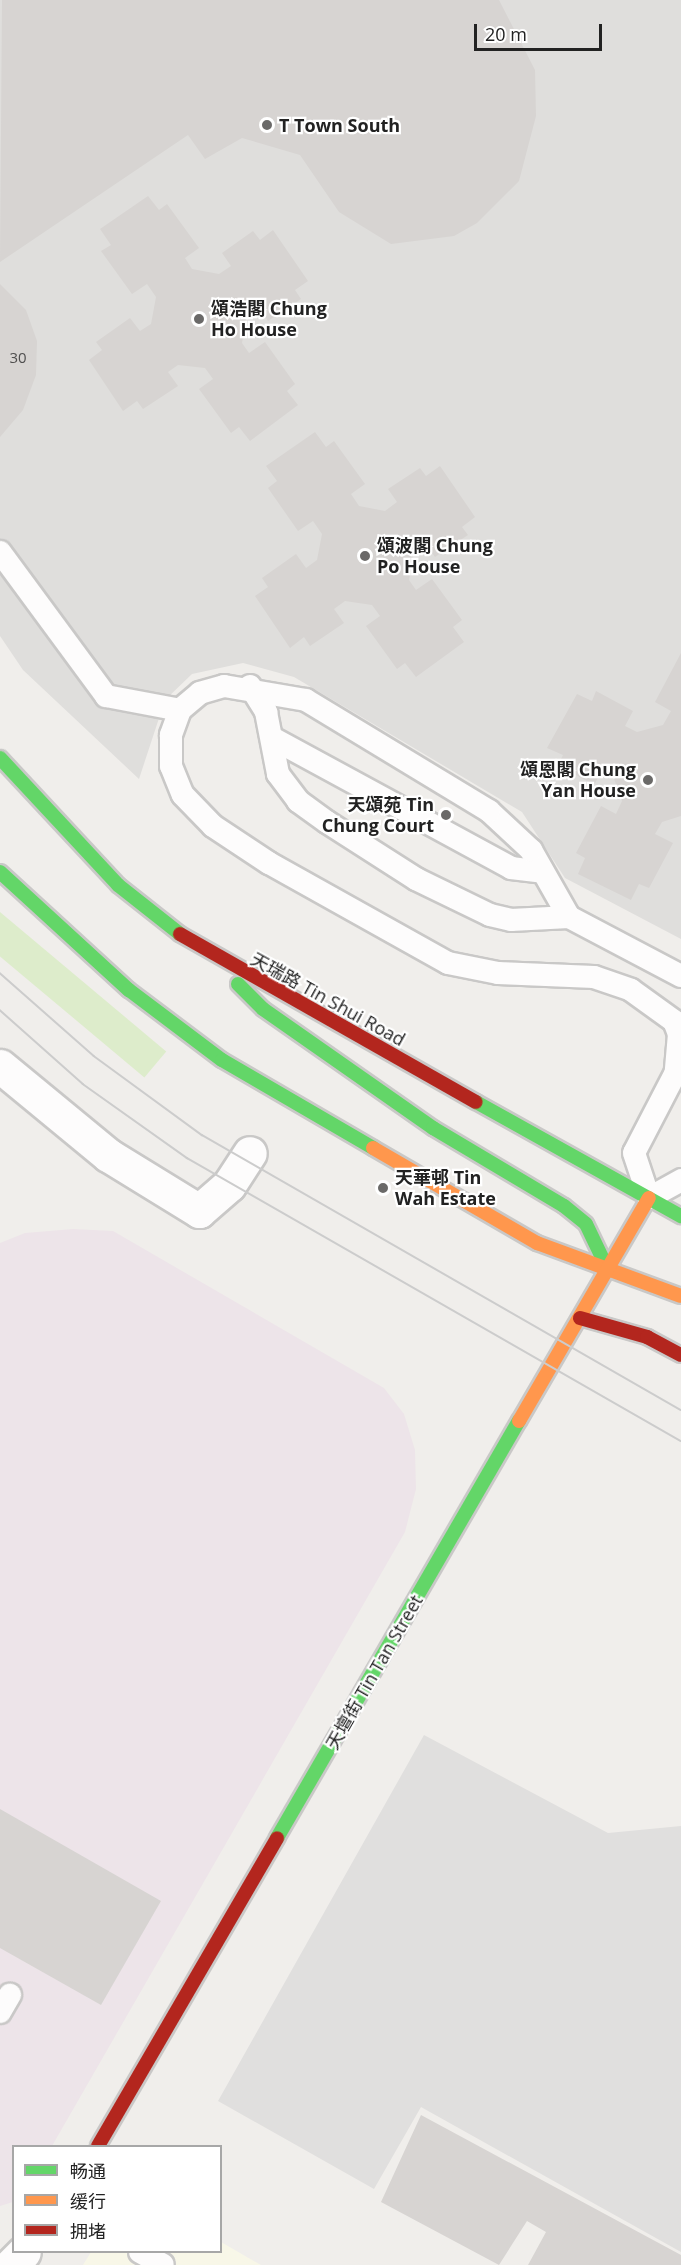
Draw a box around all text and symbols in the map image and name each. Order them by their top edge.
scale bar [477,12,604,50]
text: 20 m [485,22,527,46]
place label: T Town South [279,114,400,136]
marker: T Town South [260,118,274,132]
place label: 頌浩閣 Chung Ho House [211,298,327,340]
marker: 頌浩閣 Chung Ho House [192,312,206,326]
house number: 30 [9,349,27,367]
place label: 頌波閣 Chung Po House [377,535,493,578]
marker: 頌波閣 Chung Po House [358,549,372,563]
place label: 頌恩閣 Chung Yan House [520,759,636,802]
marker: 頌恩閣 Chung Yan House [641,773,655,787]
place label: 天頌苑 Tin Chung Court [322,794,434,836]
marker: 天頌苑 Tin Chung Court [439,808,453,822]
street label: 天瑞路 Tin Shui Road [247,948,409,1050]
place label: 天華邨 Tin Wah Estate [395,1167,496,1210]
marker: 天華邨 Tin Wah Estate [376,1181,390,1195]
street label: 天壇街 Tin Tan Street [321,1591,427,1753]
legend [12,2145,222,2253]
text: 畅通 [70,2159,106,2183]
text: 缓行 [70,2189,106,2213]
text: 拥堵 [70,2219,106,2243]

